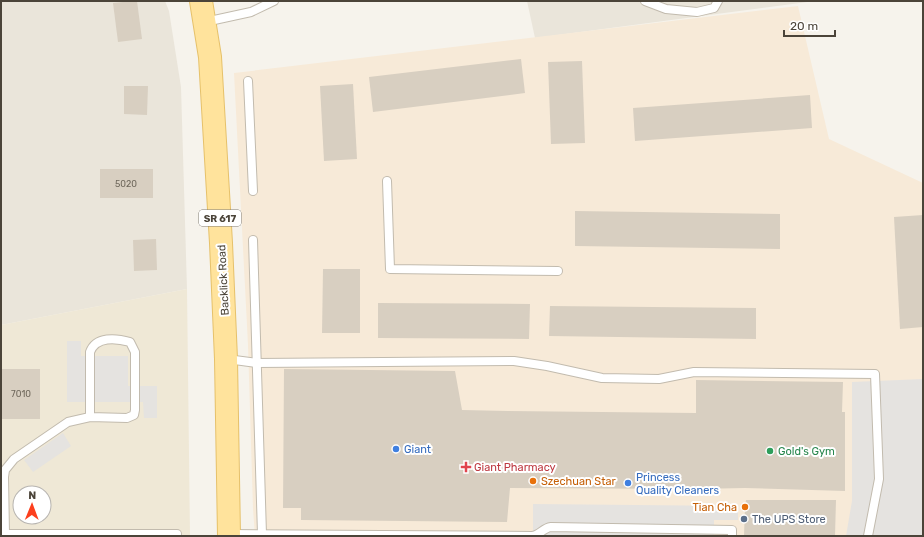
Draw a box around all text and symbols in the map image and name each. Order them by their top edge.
scale bar [784,12,835,38]
text: 20 m [790,19,818,33]
house number: 5020 [115,179,137,189]
road number: SR 617 [199,210,241,226]
street label: Backlick Road [215,244,232,316]
house number: 7010 [11,389,31,399]
place label: Giant [404,443,432,456]
marker: Giant [391,444,401,454]
place label: Gold's Gym [778,445,835,458]
marker: Gold's Gym [765,446,775,456]
place label: Giant Pharmacy [474,461,556,474]
marker: Giant Pharmacy [461,462,471,472]
place label: Princess Quality Cleaners [636,471,719,497]
place label: Szechuan Star [541,475,617,488]
marker: Szechuan Star [528,476,538,486]
marker: Princess Quality Cleaners [623,478,633,488]
north arrow [12,485,52,525]
text: N [28,489,36,502]
place label: Tian Cha [692,501,737,514]
marker: Tian Cha [740,502,750,512]
place label: The UPS Store [752,513,826,526]
marker: The UPS Store [739,514,749,524]

